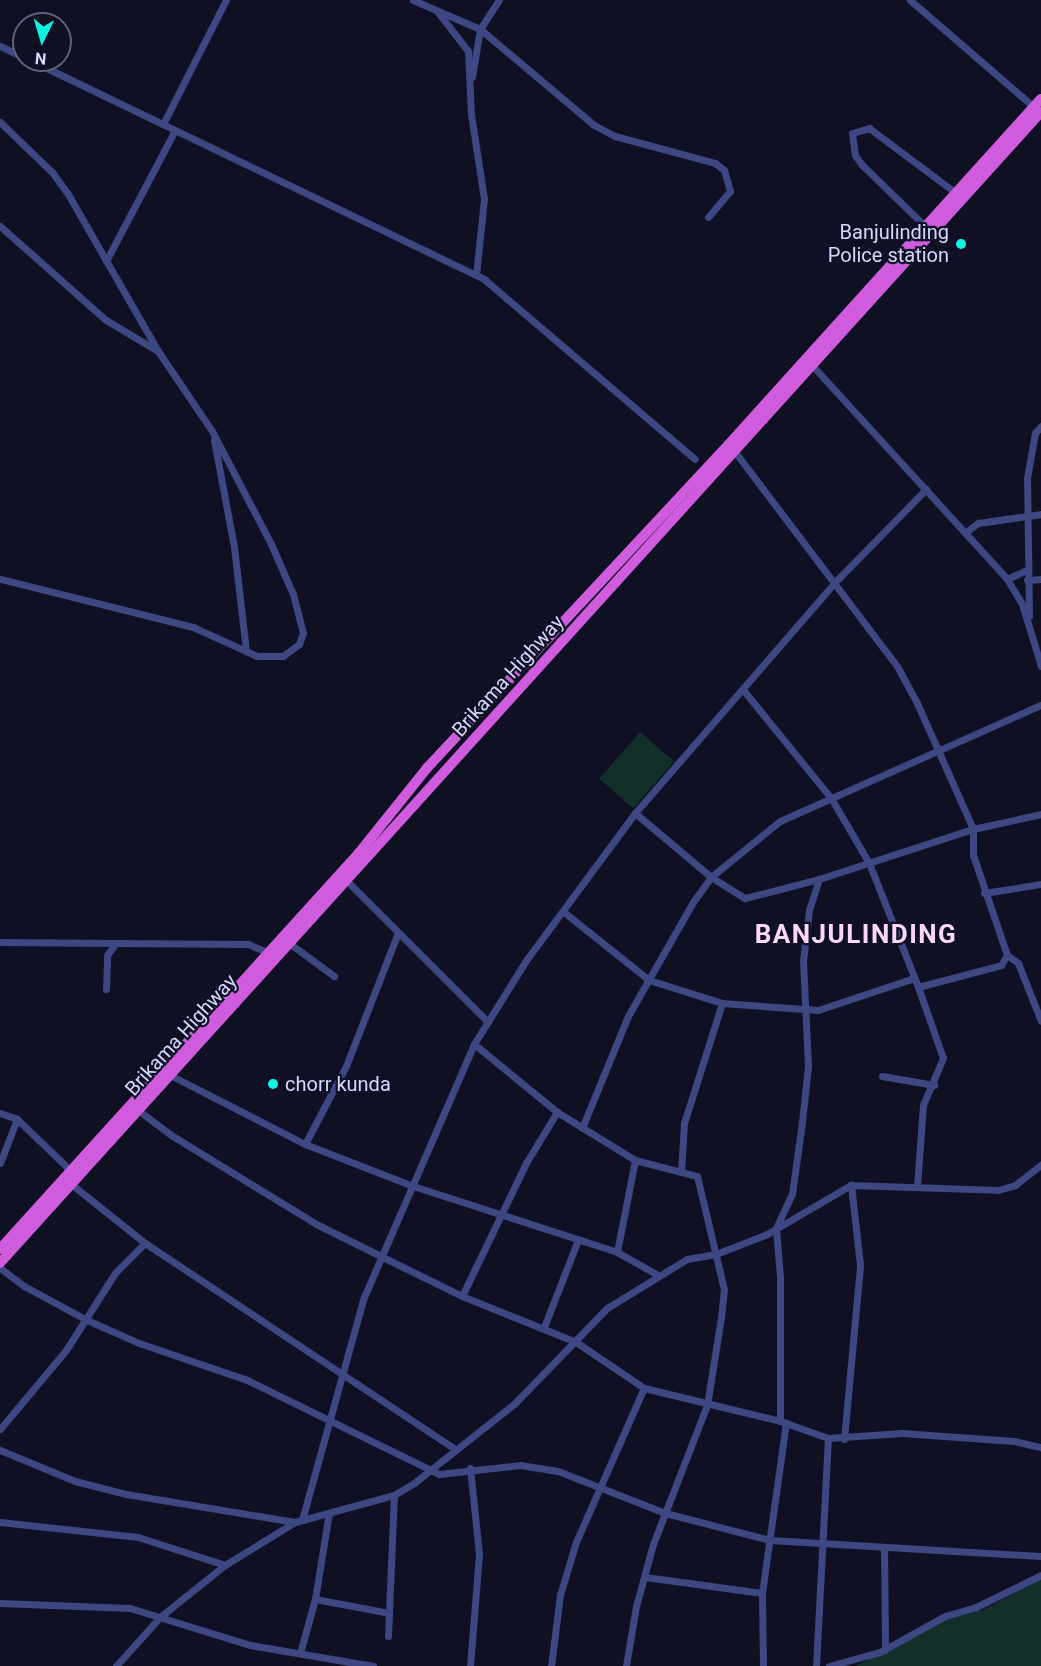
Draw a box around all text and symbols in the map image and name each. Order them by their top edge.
north arrow [12,12,72,72]
text: N [34,48,47,68]
place label: Banjulinding Police station [828,220,949,267]
marker: Banjulinding Police station [954,237,968,251]
street label: Brikama Highway [447,610,569,742]
district label: BANJULINDING [755,919,957,951]
street label: Brikama Highway [120,969,242,1101]
place label: chorr kunda [285,1072,391,1096]
marker: chorr kunda [266,1077,280,1091]

